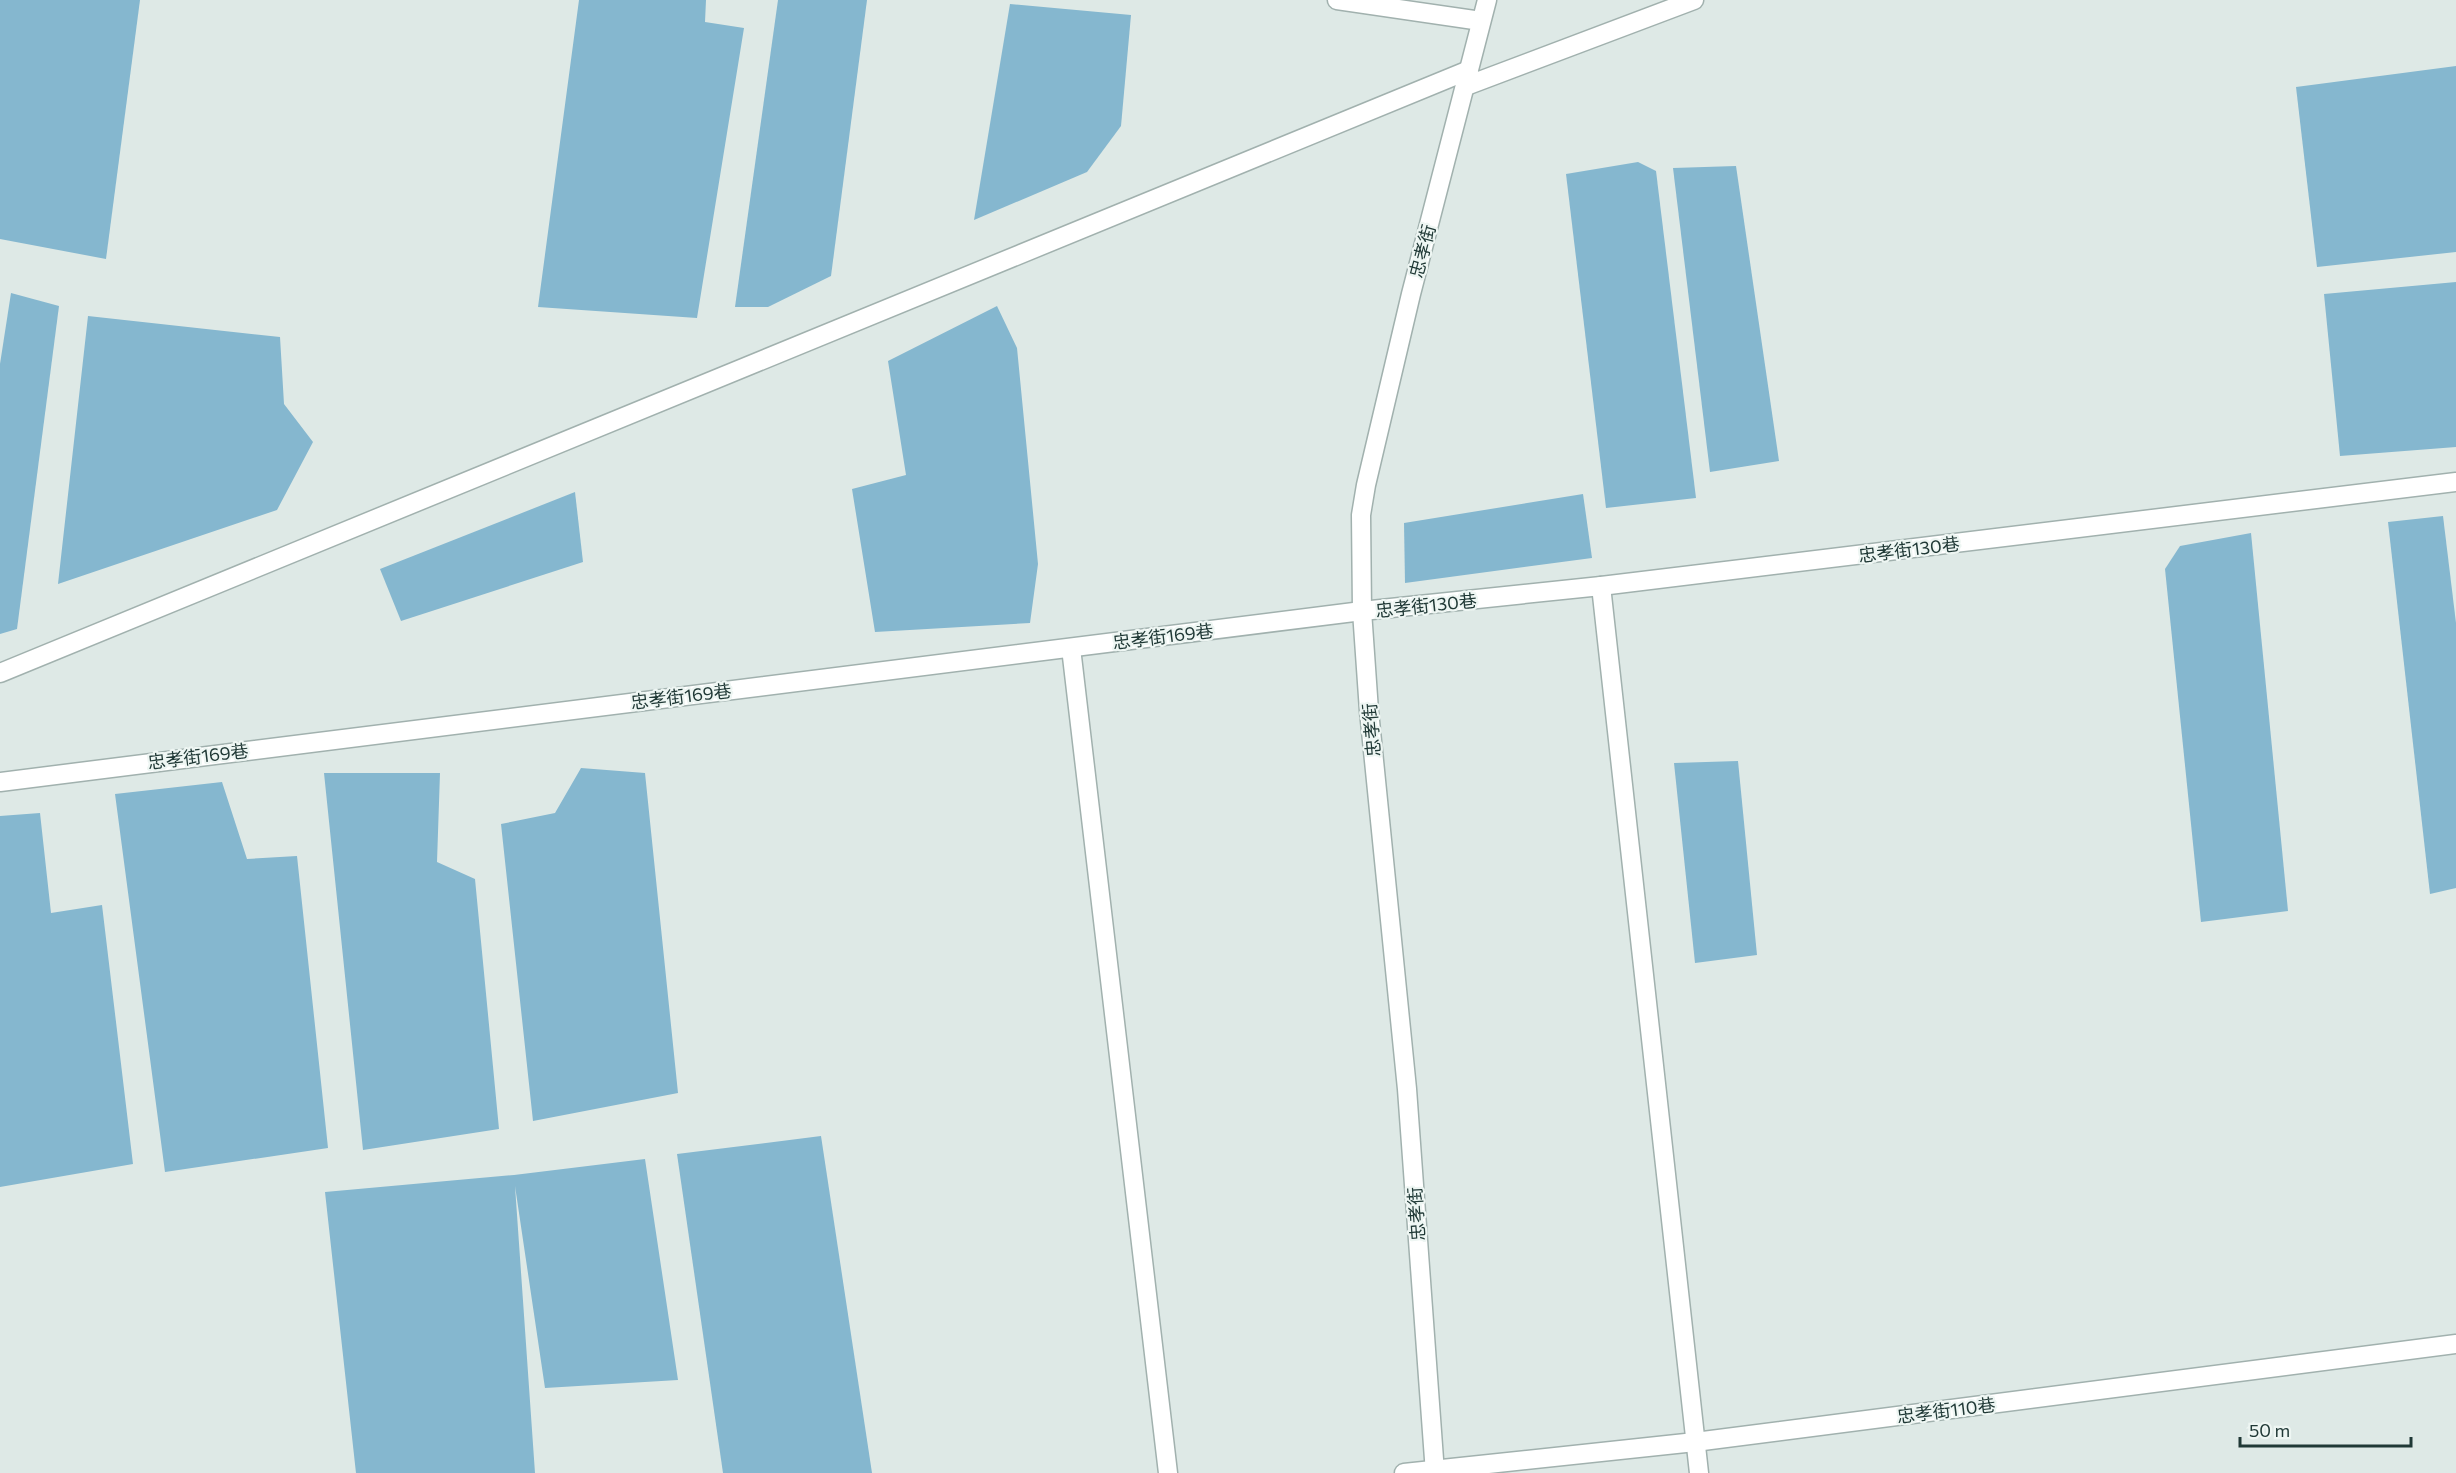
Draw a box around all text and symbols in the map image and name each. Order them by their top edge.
street label: 忠孝街 [1404,222,1440,280]
street label: 忠孝街130巷 [1857,532,1961,566]
street label: 忠孝街130巷 [1374,589,1478,621]
street label: 忠孝街169巷 [1111,619,1215,653]
street label: 忠孝街169巷 [629,679,733,713]
street label: 忠孝街 [1358,702,1384,758]
street label: 忠孝街169巷 [146,739,250,773]
street label: 忠孝街 [1403,1186,1429,1242]
street label: 忠孝街110巷 [1895,1393,1997,1427]
scale bar [2240,1410,2411,1448]
text: 50 m [2249,1419,2290,1441]

